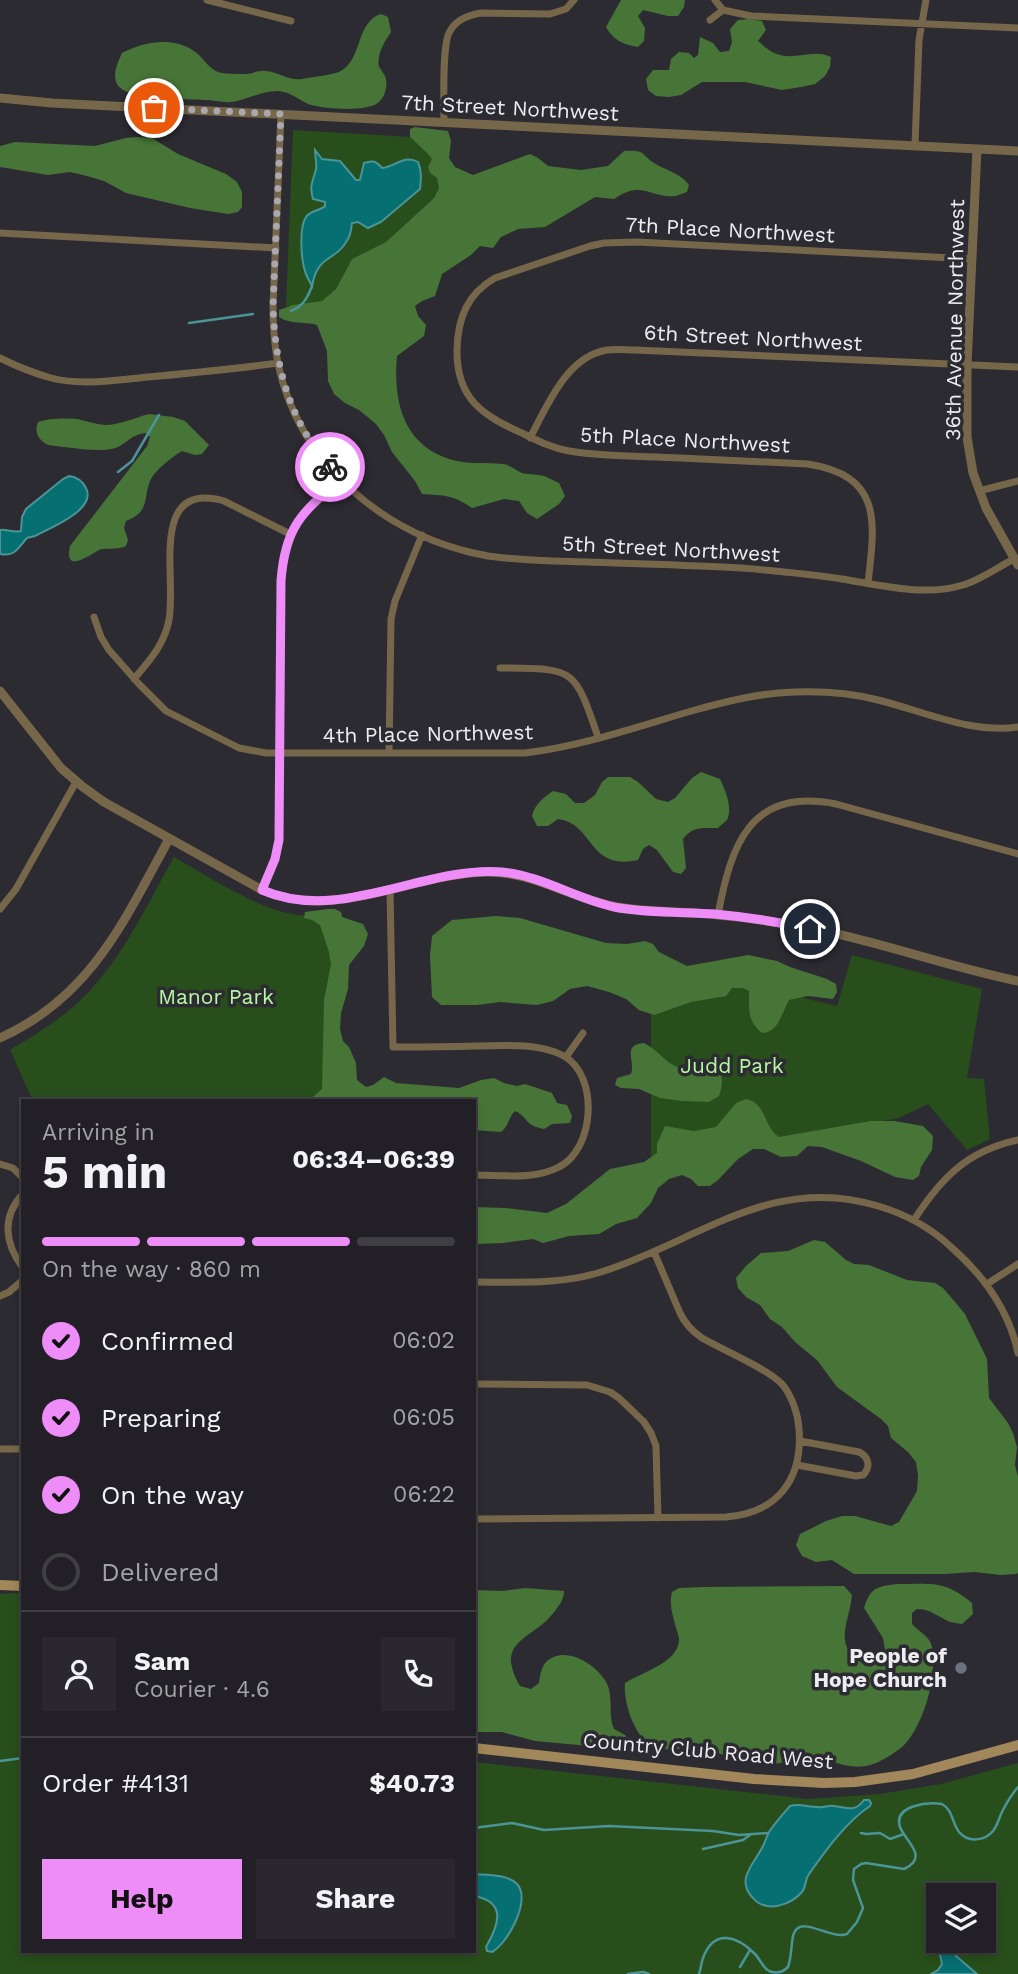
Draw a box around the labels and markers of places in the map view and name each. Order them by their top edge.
pin [124,78,184,138]
pin [780,899,840,959]
place label: People of Hope Church [813,1643,947,1692]
marker: People of Hope Church [953,1660,969,1676]

